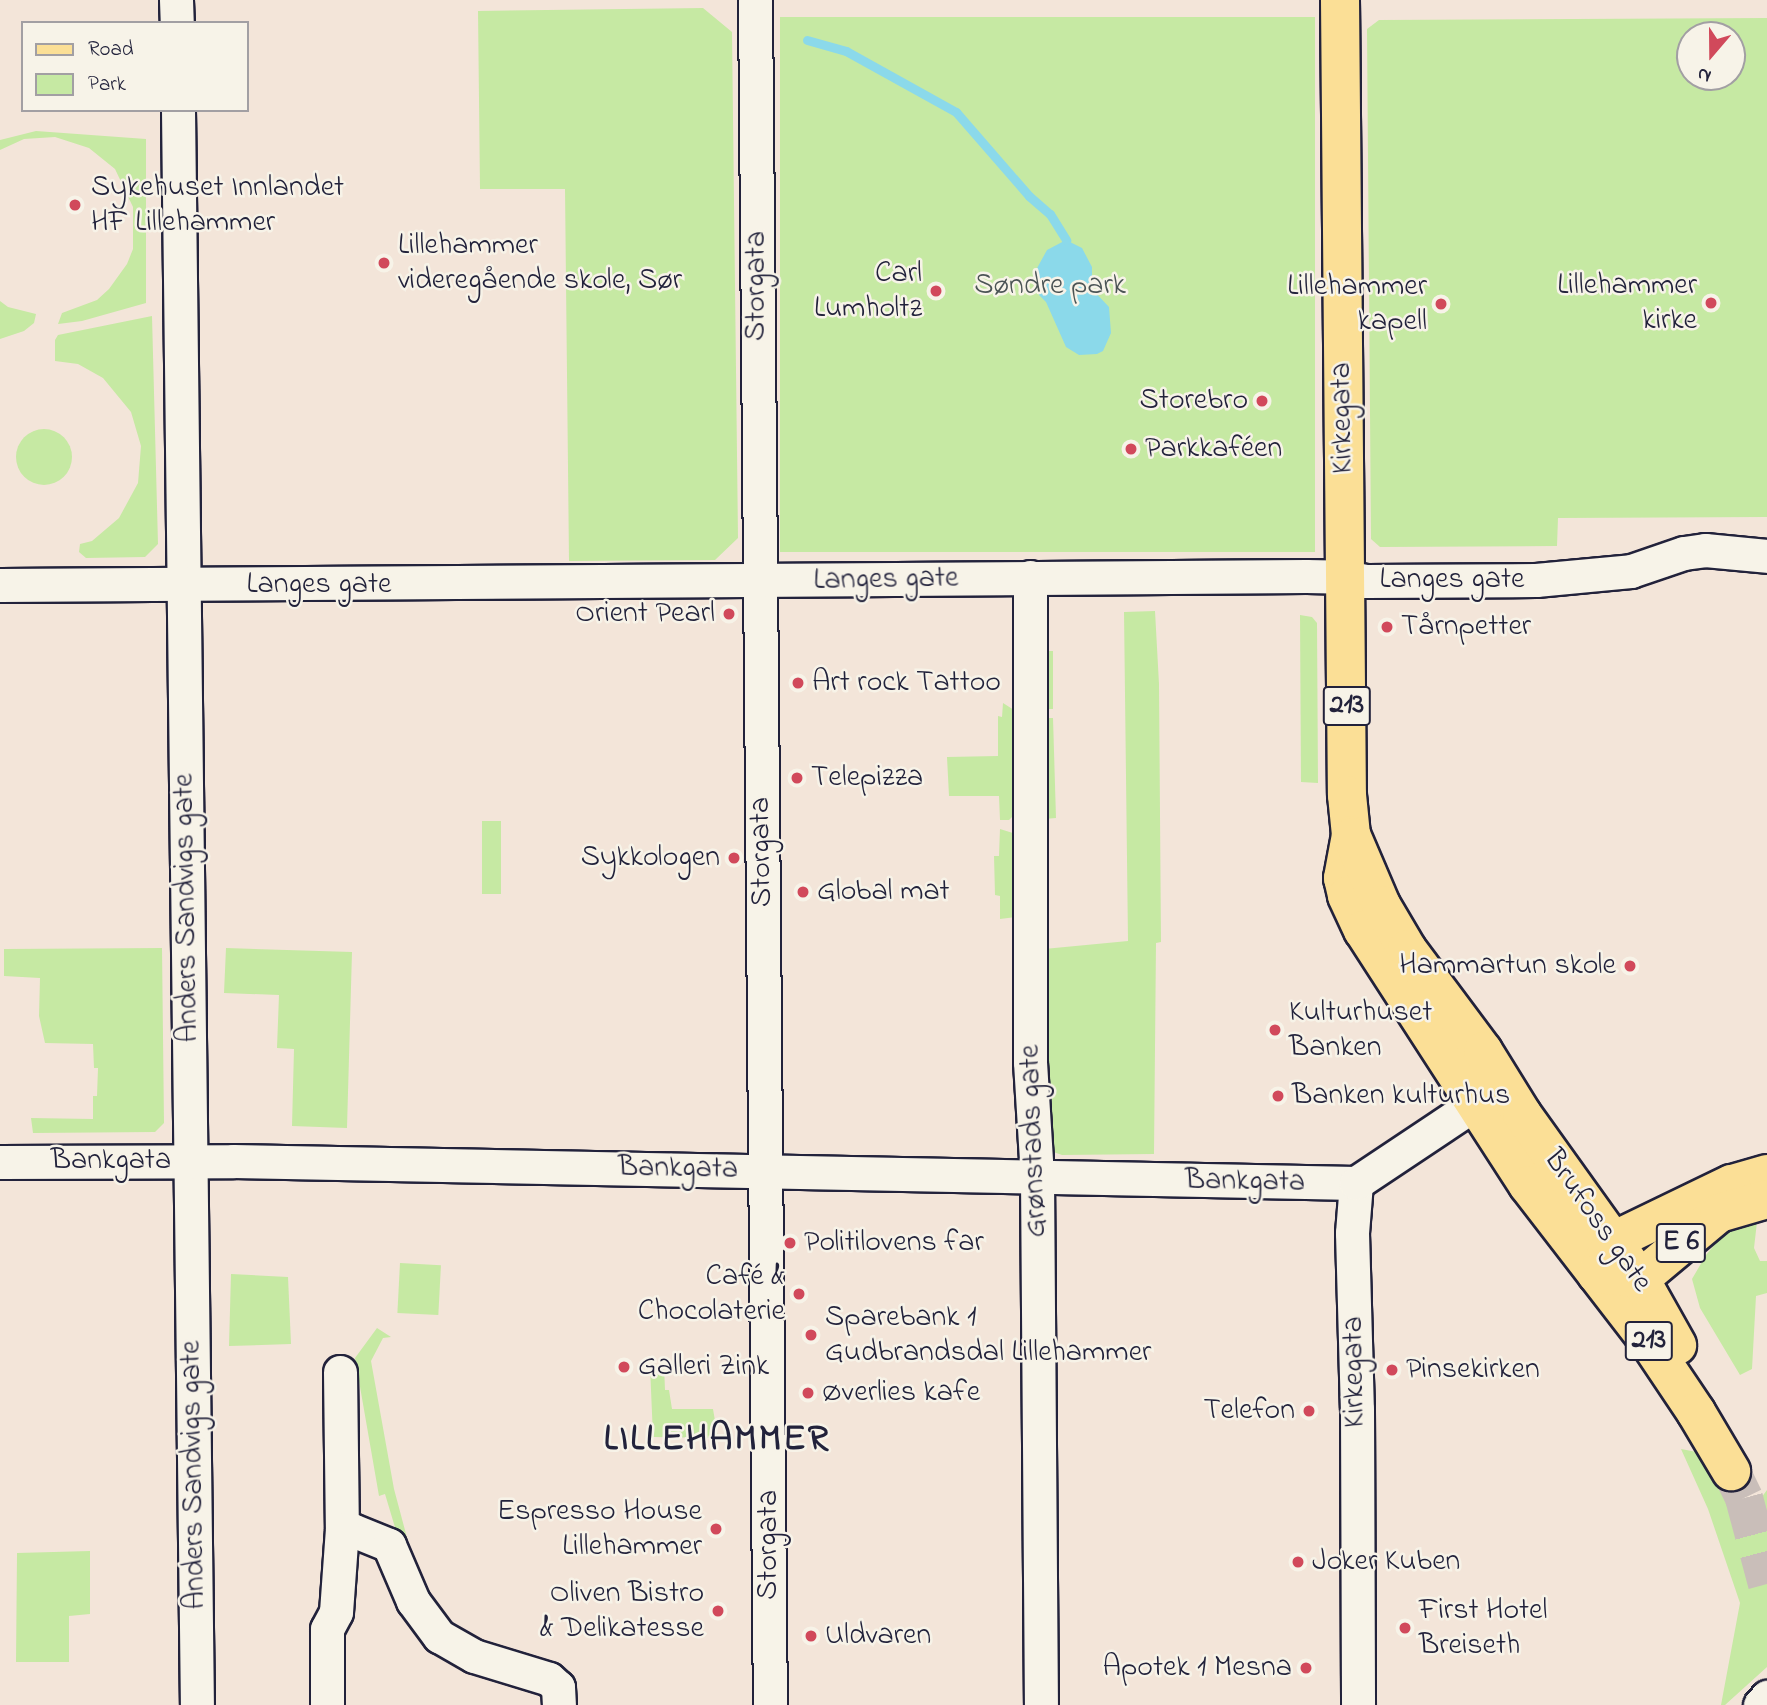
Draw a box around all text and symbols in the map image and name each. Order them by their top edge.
legend [21,21,248,112]
north arrow [1676,21,1746,91]
text: Road [88,35,134,65]
text: N [1694,59,1715,89]
text: Park [88,70,126,100]
place label: Sykehuset Innlandet HF Lillehammer [91,170,344,240]
marker: Sykehuset Innlandet HF Lillehammer [65,195,85,215]
place label: Lillehammer videregående skole, Sør [398,228,682,298]
street label: Storgata [739,231,775,341]
marker: Lillehammer videregående skole, Sør [376,255,392,271]
place label: Carl Lumholtz [814,256,922,326]
park label: Søndre park [974,268,1126,304]
place label: Lillehammer kirke [1557,268,1697,338]
place label: Lillehammer kapell [1287,269,1427,340]
marker: Carl Lumholtz [928,283,944,299]
marker: Lillehammer kirke [1703,295,1719,311]
marker: Lillehammer kapell [1433,296,1449,312]
street label: Kirkegata [1324,362,1362,474]
place label: Storebro [1140,383,1248,419]
marker: Storebro [1254,393,1270,409]
place label: Parkkaféen [1145,431,1282,467]
marker: Parkkaféen [1123,441,1139,457]
street label: Langes gate [813,561,959,599]
street label: Langes gate [1379,562,1525,598]
street label: Langes gate [246,567,392,603]
place label: Orient Pearl [575,596,715,632]
marker: Orient Pearl [721,606,737,622]
place label: Tårnpetter [1401,609,1531,645]
marker: Tårnpetter [1379,619,1395,635]
place label: Art rock Tattoo [812,665,1001,701]
marker: Art rock Tattoo [790,675,806,691]
road number: 213 [1322,682,1372,730]
place label: Telepizza [811,760,923,796]
marker: Telepizza [789,770,805,786]
street label: Anders Sandvigs gate [167,773,207,1043]
street label: Storgata [743,797,781,907]
place label: Sykkologen [581,840,720,876]
marker: Sykkologen [726,850,742,866]
place label: Global mat [817,874,950,910]
marker: Global mat [795,884,811,900]
place label: Hammartun skole [1399,948,1616,984]
marker: Hammartun skole [1622,958,1638,974]
place label: Kulturhuset Banken [1289,995,1432,1066]
marker: Kulturhuset Banken [1267,1022,1283,1038]
street label: Grønstads gate [1013,1044,1055,1238]
place label: Banken kulturhus [1292,1078,1510,1114]
marker: Banken kulturhus [1270,1088,1286,1104]
street label: Bankgata [51,1143,171,1179]
street label: Brufoss gate [1535,1143,1659,1299]
street label: Bankgata [618,1150,738,1188]
street label: Bankgata [1185,1163,1305,1201]
road number: E 6 [1655,1218,1707,1268]
place label: Politilovens far [804,1225,984,1261]
marker: Politilovens far [782,1235,798,1251]
place label: Café & Chocolaterie [638,1259,785,1330]
marker: Café & Chocolaterie [791,1286,807,1302]
place label: Sparebank 1 Gudbrandsdal Lillehammer [825,1300,1151,1370]
street label: Kirkegata [1336,1316,1374,1428]
road number: 213 [1624,1316,1674,1366]
marker: Sparebank 1 Gudbrandsdal Lillehammer [803,1327,819,1343]
street label: Anders Sandvigs gate [174,1340,214,1610]
place label: Galleri Zink [638,1349,769,1385]
place label: Pinsekirken [1406,1352,1540,1388]
marker: Galleri Zink [616,1359,632,1375]
marker: Pinsekirken [1384,1362,1400,1378]
place label: Øverlies kafe [822,1375,980,1411]
marker: Øverlies kafe [800,1385,816,1401]
place label: Telefon [1203,1393,1295,1429]
marker: Telefon [1301,1403,1317,1419]
district label: LILLEHAMMER [605,1418,829,1462]
street label: Storgata [751,1490,787,1600]
place label: Espresso House Lillehammer [497,1494,702,1564]
marker: Espresso House Lillehammer [708,1521,724,1537]
place label: Joker Kuben [1312,1544,1460,1580]
marker: Joker Kuben [1290,1554,1306,1570]
place label: Oliven Bistro & Delikatesse [540,1576,704,1646]
place label: First Hotel Breiseth [1419,1593,1548,1664]
marker: Oliven Bistro & Delikatesse [710,1603,726,1619]
place label: Uldvaren [825,1618,931,1654]
marker: First Hotel Breiseth [1397,1620,1413,1636]
marker: Uldvaren [803,1628,819,1644]
place label: Apotek 1 Mesna [1102,1650,1292,1686]
marker: Apotek 1 Mesna [1298,1660,1314,1676]

